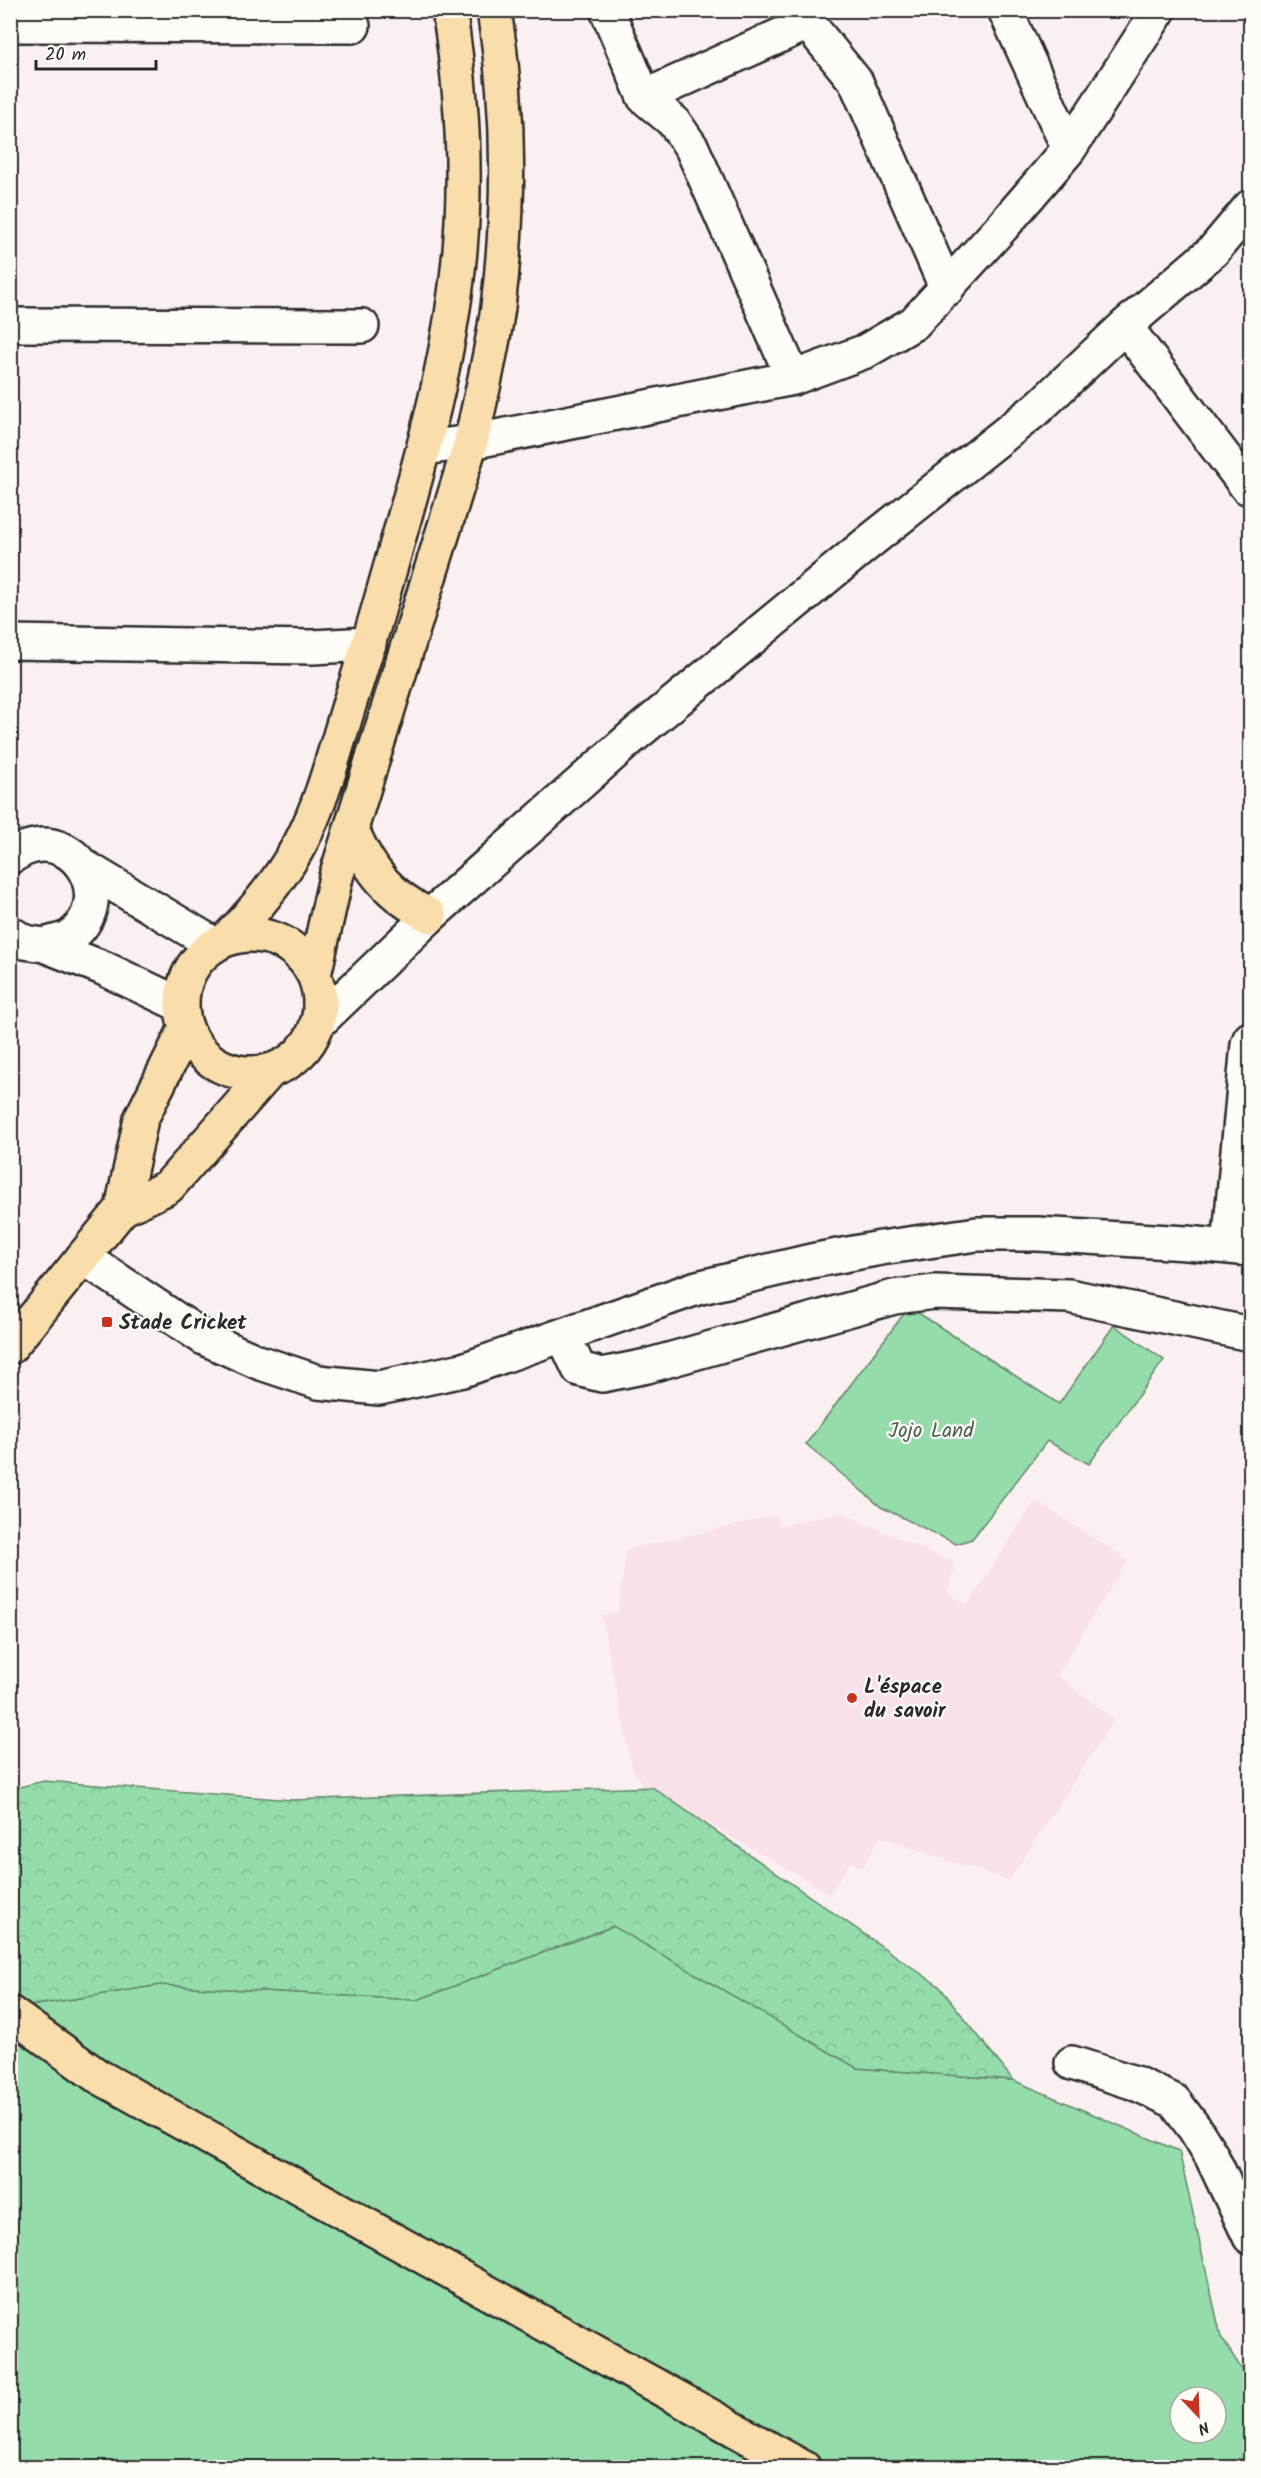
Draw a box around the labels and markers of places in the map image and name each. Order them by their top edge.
place label: Stade Cricket [119,1307,247,1340]
marker: Stade Cricket [100,1315,114,1329]
place label: L'éspace du savoir [864,1671,947,1728]
marker: L'éspace du savoir [845,1691,859,1705]

